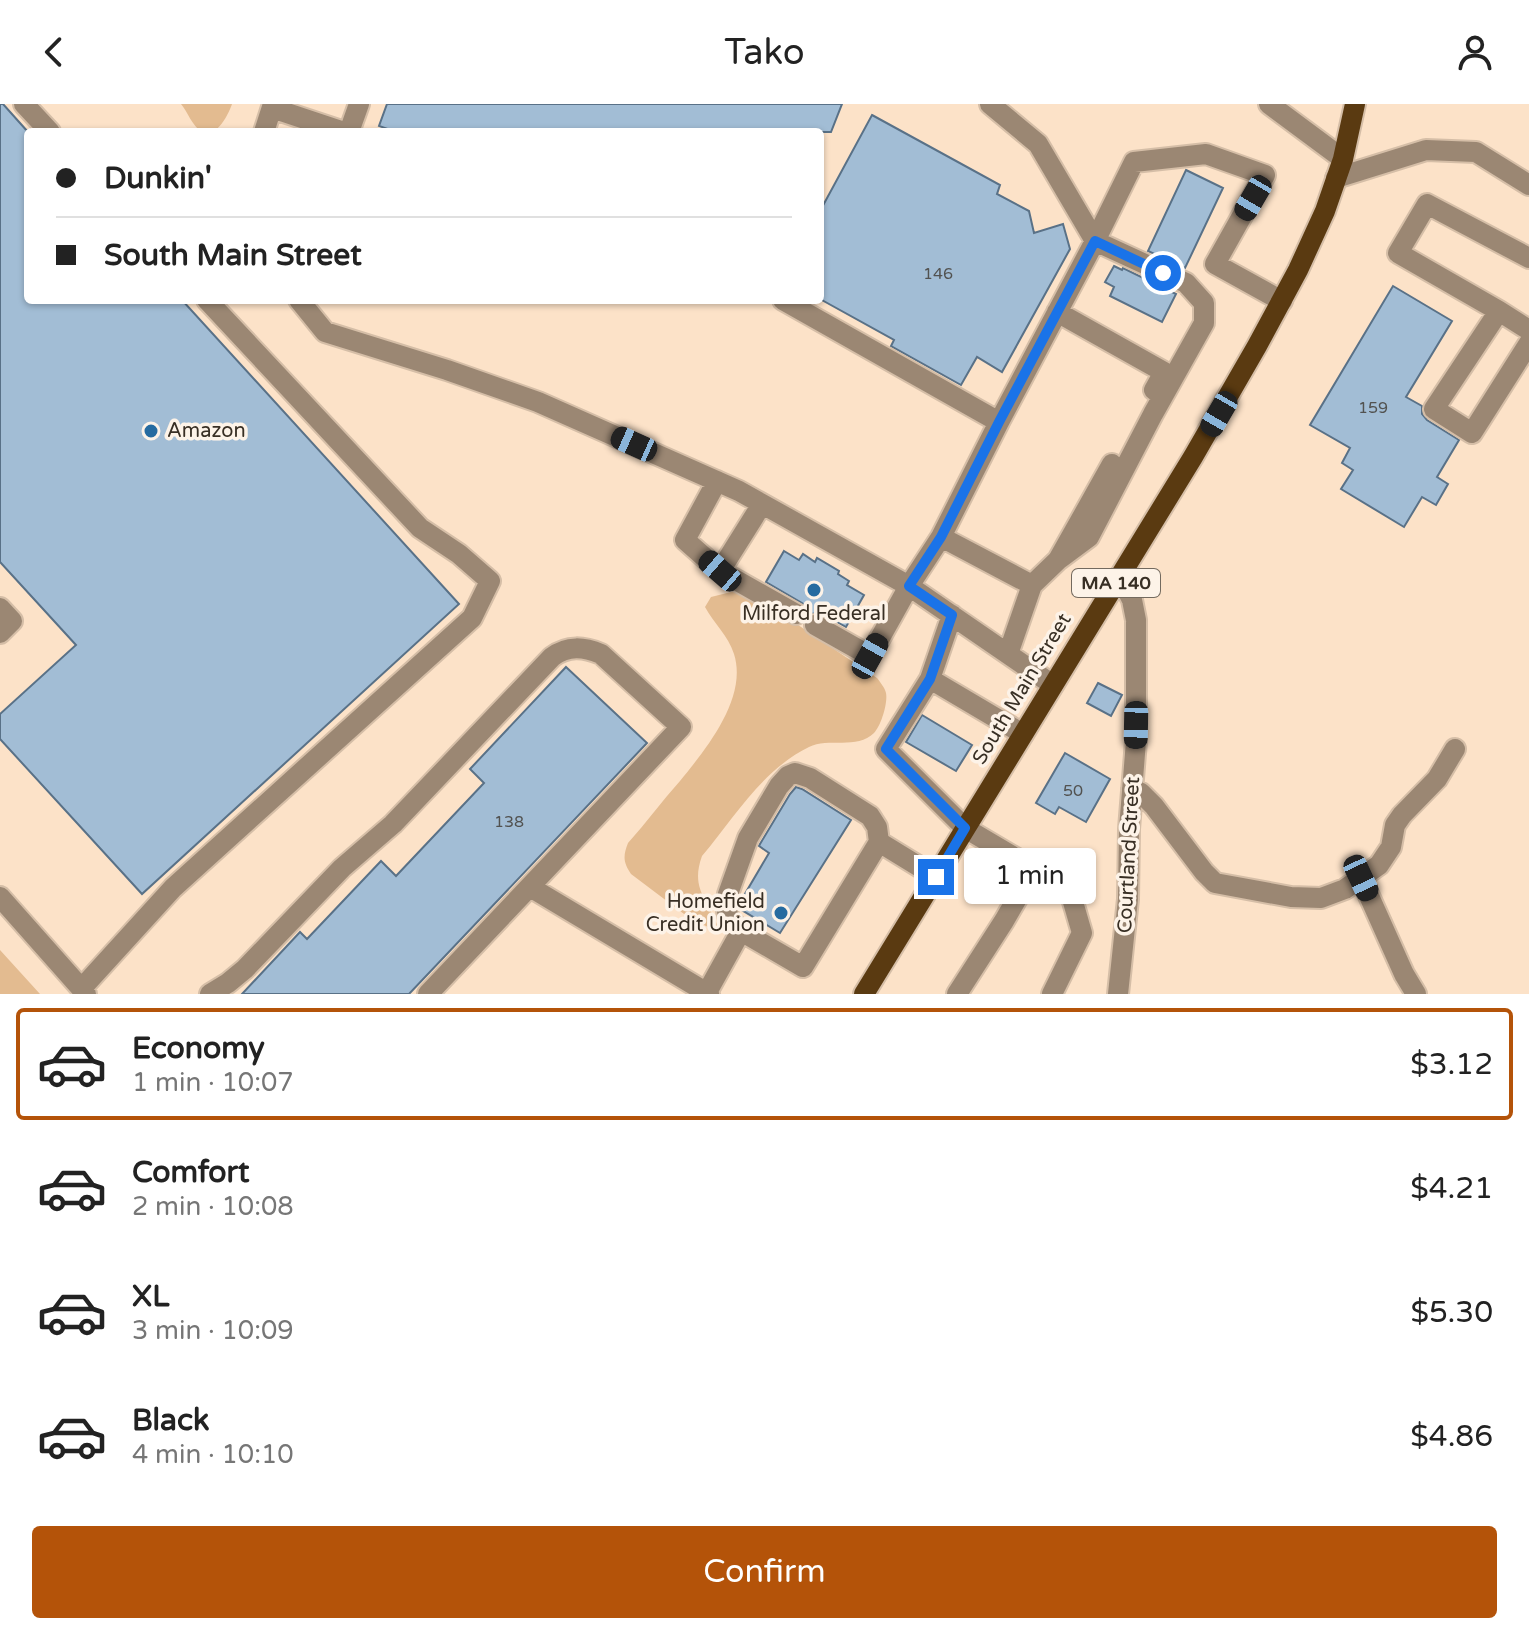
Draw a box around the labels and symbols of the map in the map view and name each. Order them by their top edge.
car [1231,171,1275,225]
route start [1145,255,1181,291]
house number: 146 [923,264,953,284]
car [1197,387,1241,441]
house number: 159 [1358,398,1388,418]
place label: Amazon [167,419,246,443]
marker: Amazon [142,422,160,440]
car [607,423,661,465]
car [694,546,746,596]
road number: MA 140 [1072,569,1160,597]
marker: Milford Federal [805,581,823,599]
place label: Milford Federal [742,602,886,626]
street label: South Main Street [967,609,1077,769]
car [848,629,892,683]
car [1124,701,1148,749]
street label: Courtland Street [1113,776,1145,934]
house number: 50 [1063,781,1083,801]
house number: 138 [494,812,524,832]
callout: 1 min [964,849,1096,905]
car [1340,851,1382,905]
route end [918,859,954,895]
place label: Homefield Credit Union [646,890,765,937]
marker: Homefield Credit Union [772,904,790,922]

